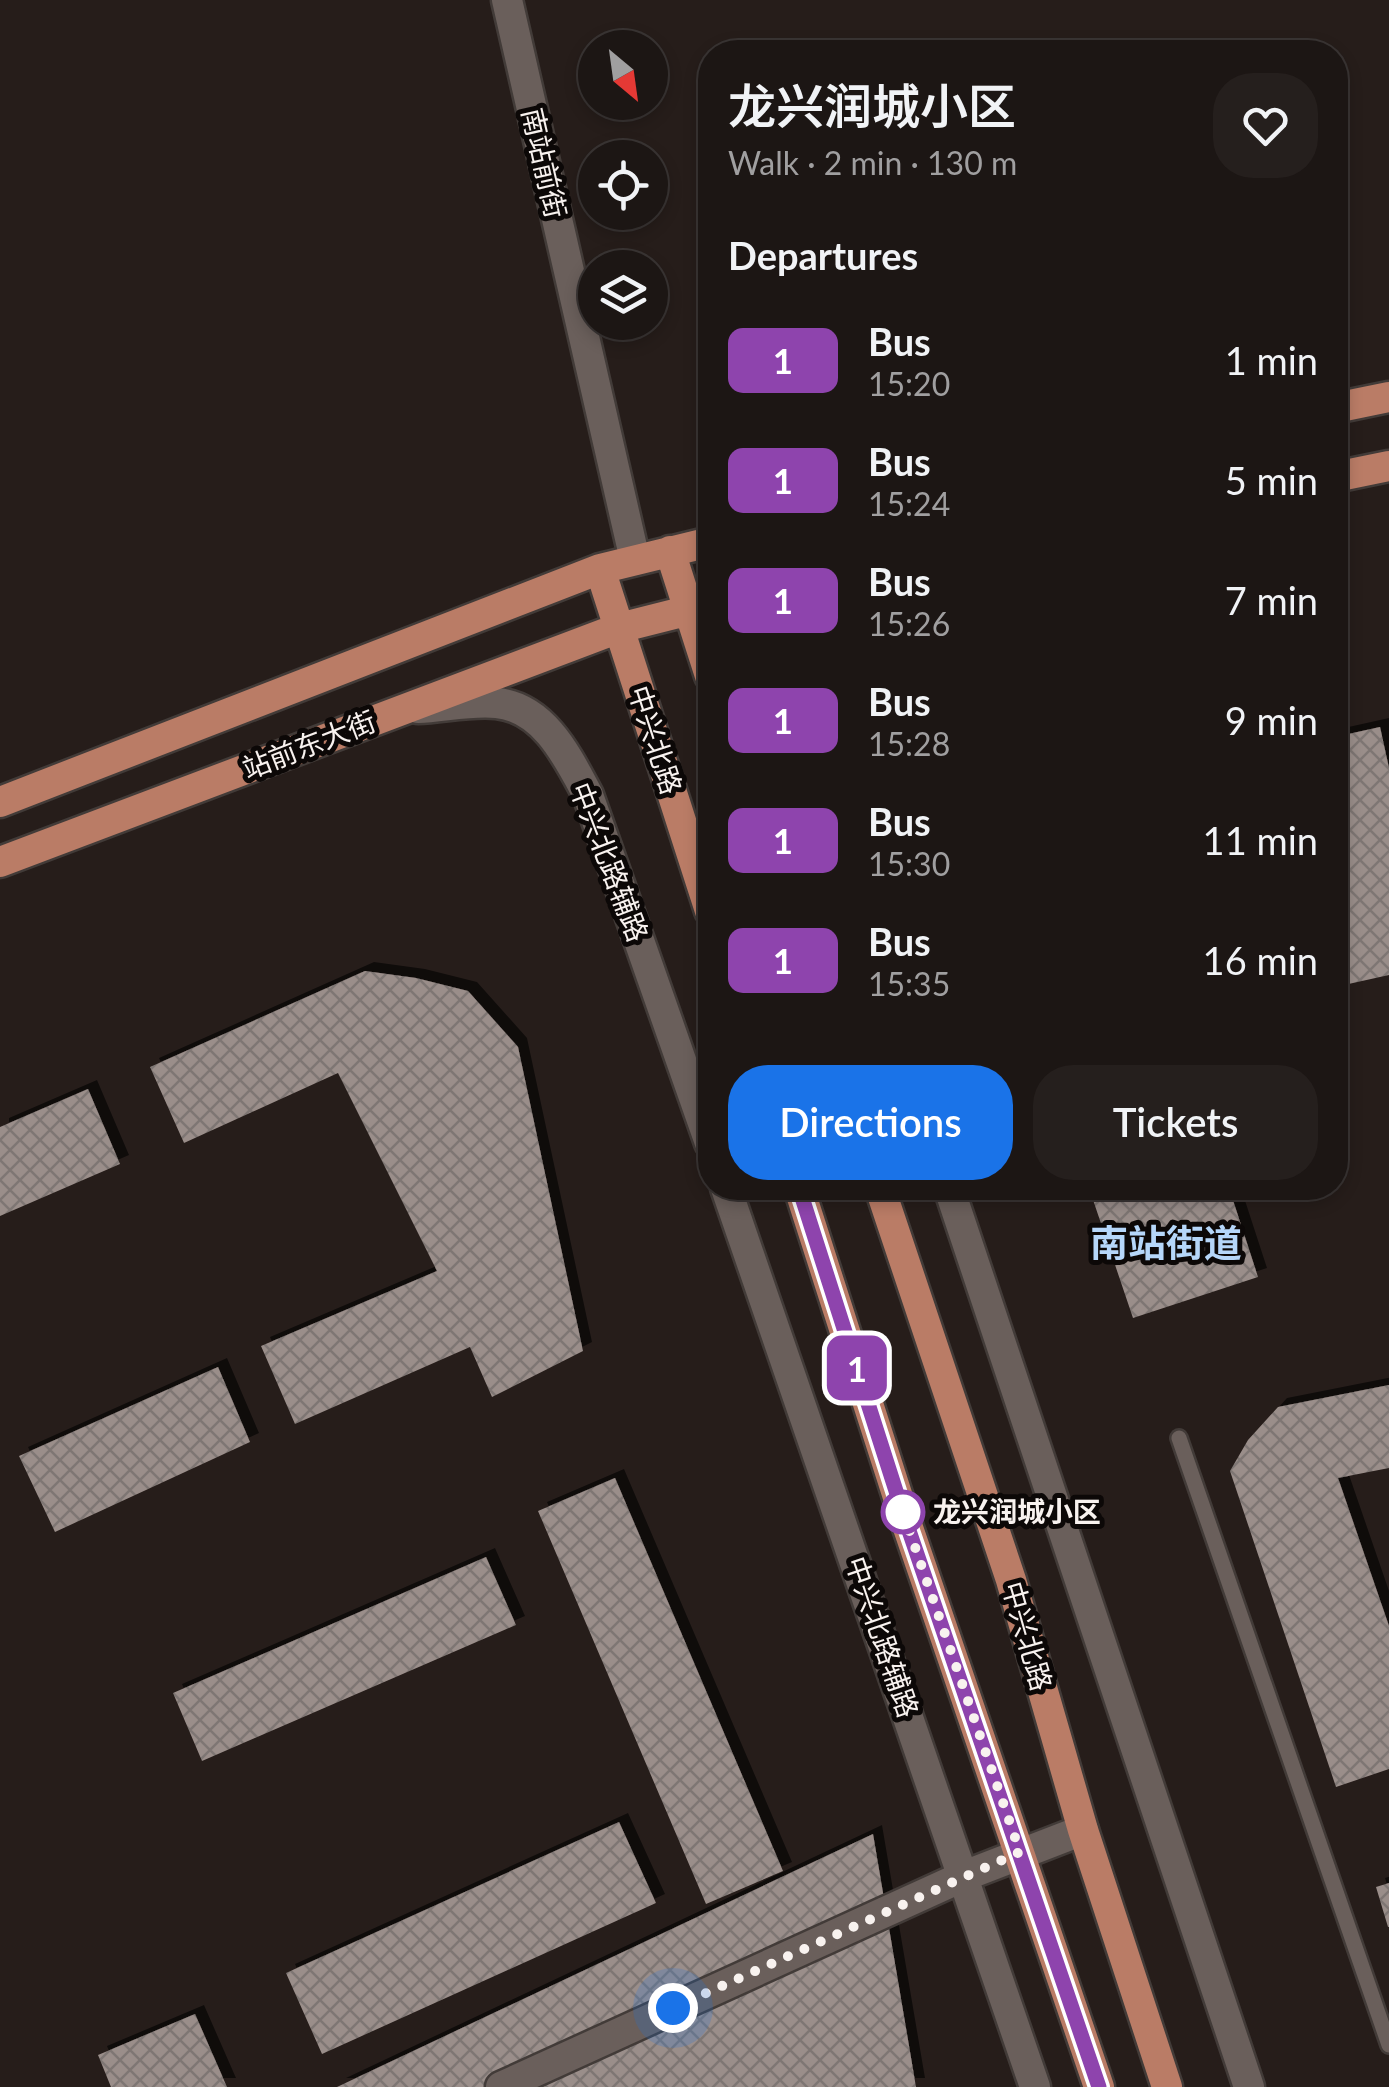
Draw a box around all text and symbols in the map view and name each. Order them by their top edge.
north arrow [578,30,668,120]
map controls [578,30,668,340]
button: heart [1213,73,1318,178]
text: 龙兴润城小区 [728,77,1016,134]
street label: 南站前街 [516,104,574,221]
button: locate [578,140,668,230]
text: Walk · 2 min · 130 m [728,143,1017,182]
text: Departures [728,232,918,278]
button: layers [578,250,668,340]
text: Bus [868,318,931,364]
text: 1 min [1225,337,1318,383]
text: 1 [773,339,793,381]
text: 15:20 [868,364,950,403]
text: Bus [868,438,931,484]
text: 5 min [1225,457,1318,503]
text: 1 [773,459,793,501]
text: 15:24 [868,484,950,523]
text: Bus [868,558,931,604]
text: 7 min [1225,577,1318,623]
text: 1 [773,579,793,621]
text: 15:26 [868,604,950,643]
text: Bus [868,678,931,724]
street label: 中兴北路 [622,681,689,798]
text: 9 min [1225,697,1318,743]
text: 1 [773,699,793,741]
street label: 站前东大街 [237,703,380,785]
text: 15:28 [868,724,950,763]
street label: 中兴北路辅路 [564,777,656,946]
text: Bus [868,798,931,844]
text: 11 min [1203,817,1318,863]
text: 1 [773,819,793,861]
text: 15:30 [868,844,950,883]
text: Bus [868,918,931,964]
text: 16 min [1203,937,1318,983]
text: 1 [773,939,793,981]
text: 15:35 [868,964,950,1003]
button: Directions [728,1065,1013,1180]
button: Tickets [1033,1065,1318,1180]
district label: 南站街道 [1090,1219,1242,1265]
line badge: 1 [824,1336,890,1400]
text: 1 [847,1347,867,1389]
marker: 龙兴润城小区 [882,1491,924,1533]
place label: 龙兴润城小区 [933,1494,1101,1528]
street label: 中兴北路辅路 [840,1552,926,1722]
street label: 中兴北路 [996,1577,1060,1694]
your location [648,1983,698,2033]

